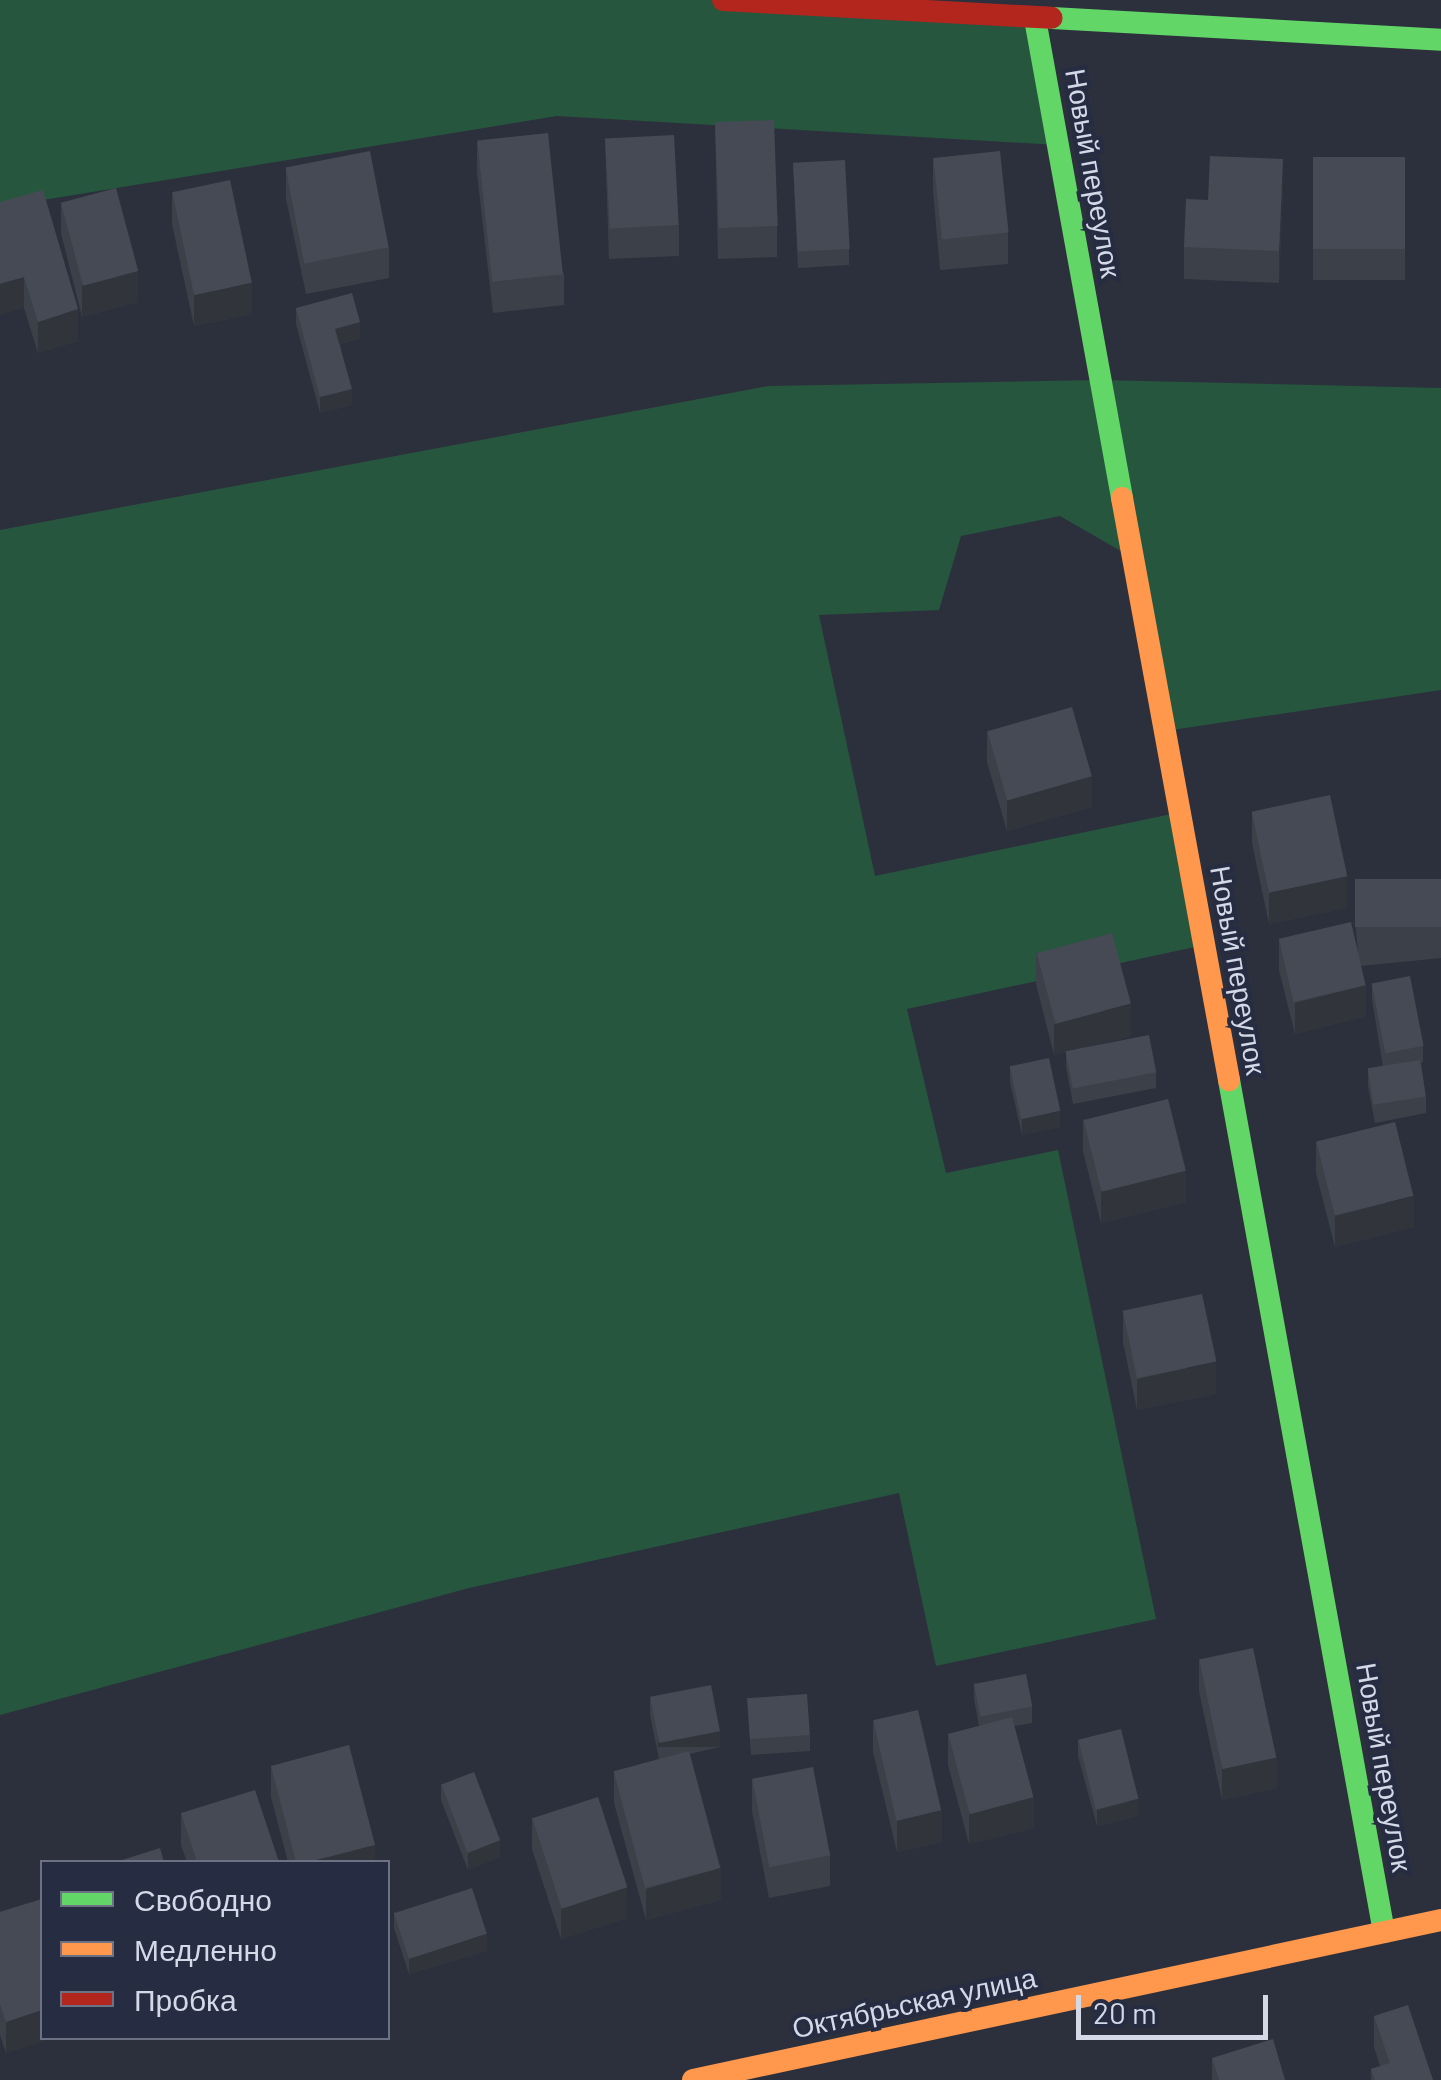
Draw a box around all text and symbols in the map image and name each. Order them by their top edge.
street label: Новый переулок [1059,66,1129,280]
street label: Новый переулок [1204,863,1274,1077]
street label: Новый переулок [1350,1660,1420,1874]
legend [40,1860,390,2040]
text: Свободно [134,1881,272,1917]
text: Медленно [134,1931,277,1967]
street label: Октябрьская улица [789,1960,1039,2044]
scale bar [1081,1975,1274,2037]
text: Пробка [134,1981,237,2017]
text: 20 m [1093,1994,1157,2030]

